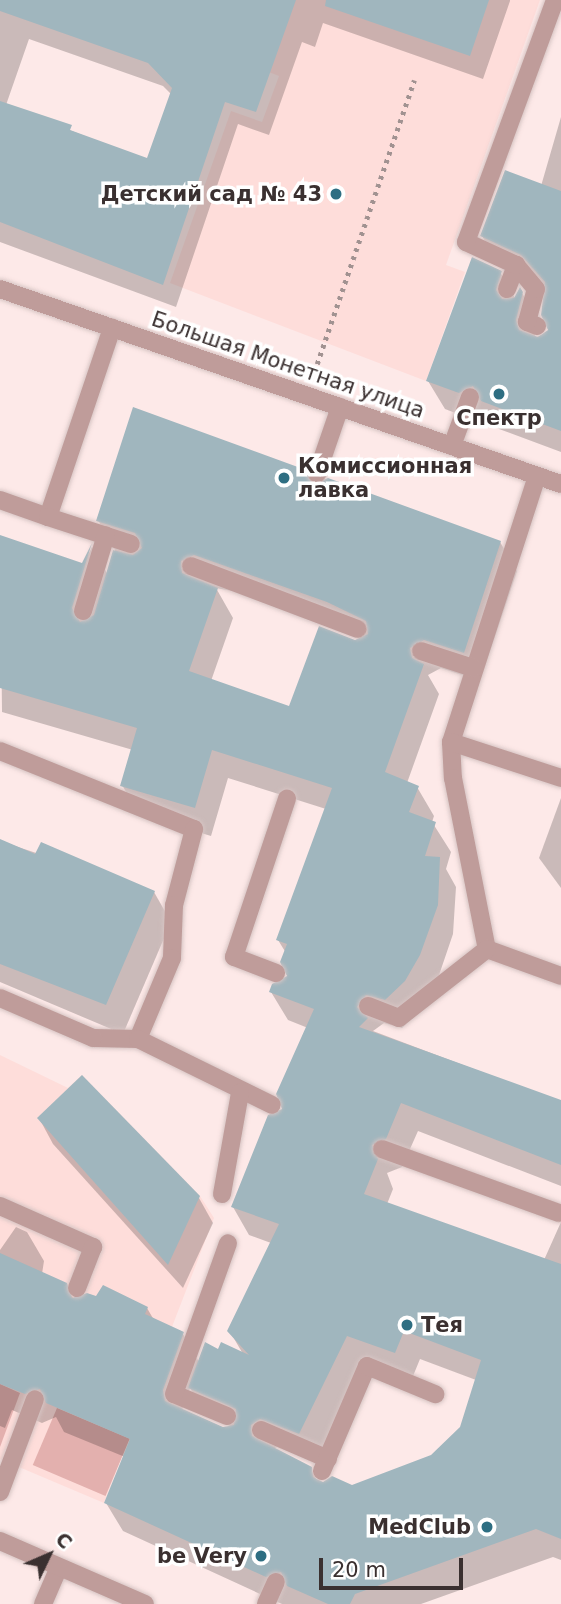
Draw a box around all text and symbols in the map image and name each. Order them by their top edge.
place label: Детский сад № 43 [101,181,322,207]
marker: Детский сад № 43 [328,186,344,202]
street label: Большая Монетная улица [148,306,428,424]
marker: Спектр [491,386,507,402]
place label: Спектр [456,405,542,431]
place label: Комиссионная лавка [298,453,472,503]
marker: Комиссионная лавка [276,470,292,486]
place label: Тея [421,1312,463,1338]
marker: Тея [399,1317,415,1333]
place label: MedClub [368,1514,471,1540]
marker: MedClub [477,1517,497,1537]
north arrow [14,1520,84,1590]
text: С [51,1528,77,1553]
place label: be Very [157,1543,247,1569]
scale bar [323,1544,466,1588]
marker: be Very [253,1548,269,1564]
text: 20 m [332,1558,386,1582]

